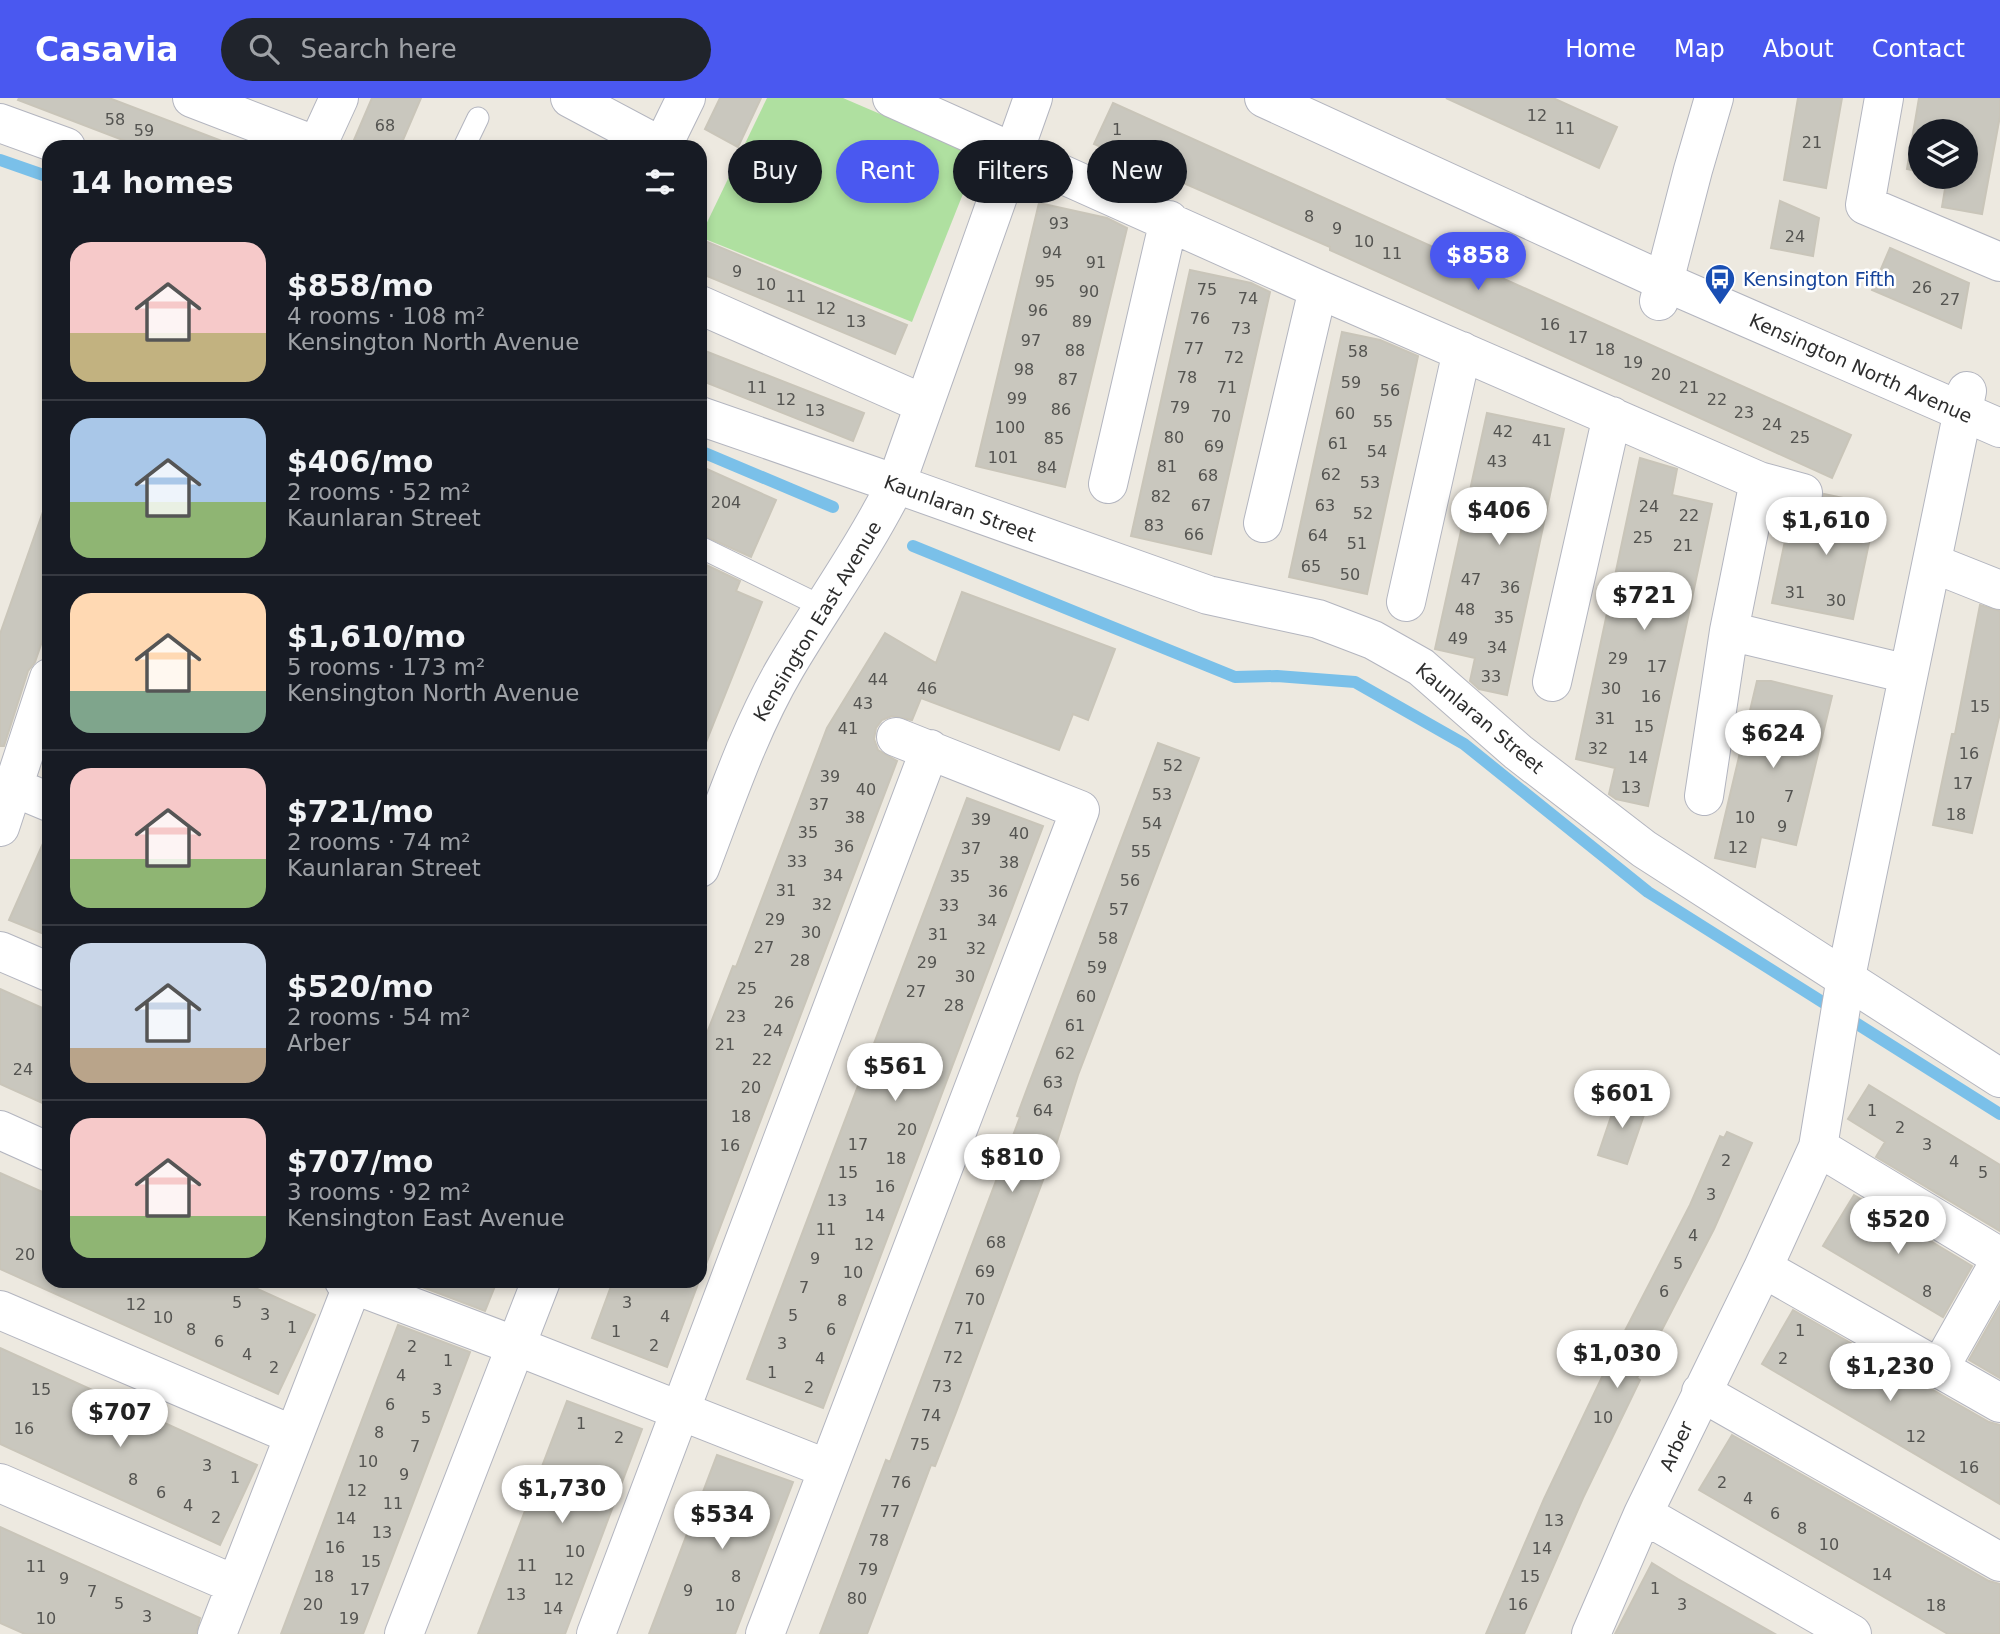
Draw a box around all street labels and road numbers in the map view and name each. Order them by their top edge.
street label: Kensington North Avenue [1746,309,1976,427]
street label: Kaunlaran Street [881,470,1039,546]
street label: Kensington East Avenue [749,517,885,725]
street label: Kaunlaran Street [1412,658,1548,778]
street label: Arber [1655,1417,1697,1474]

